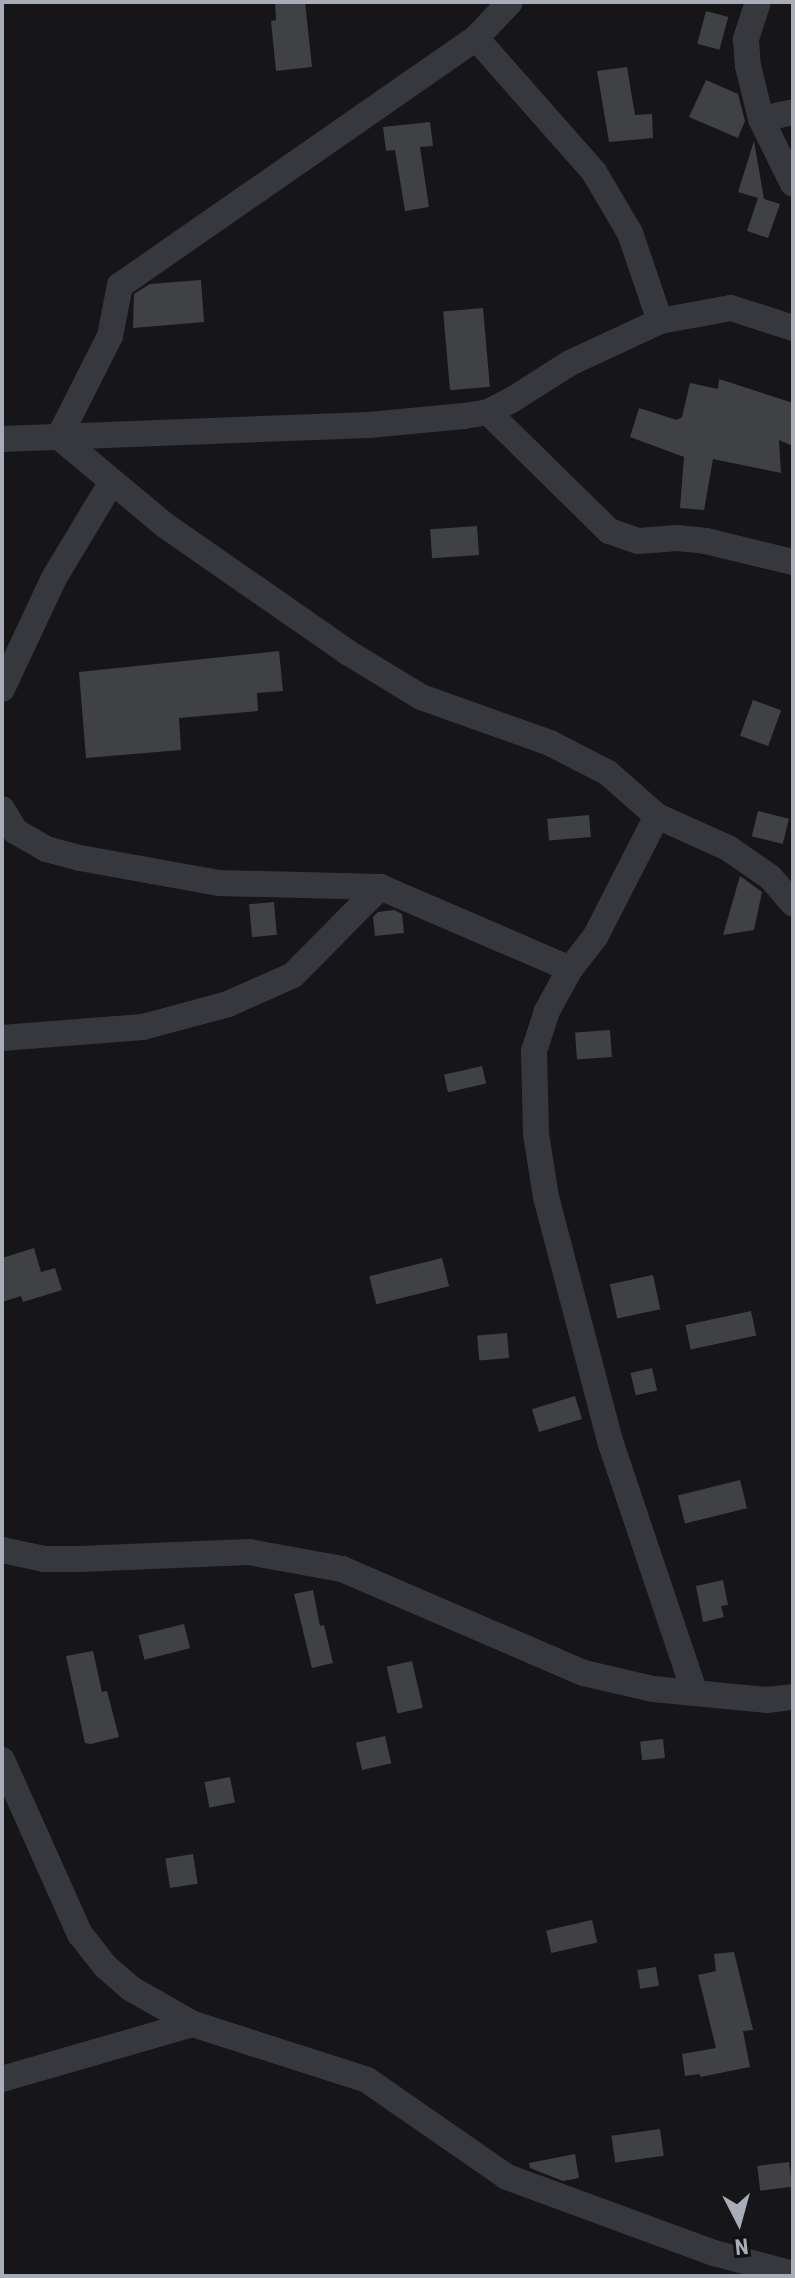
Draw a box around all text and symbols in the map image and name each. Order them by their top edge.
north arrow [699,2182,779,2262]
text: N [734,2233,750,2260]

